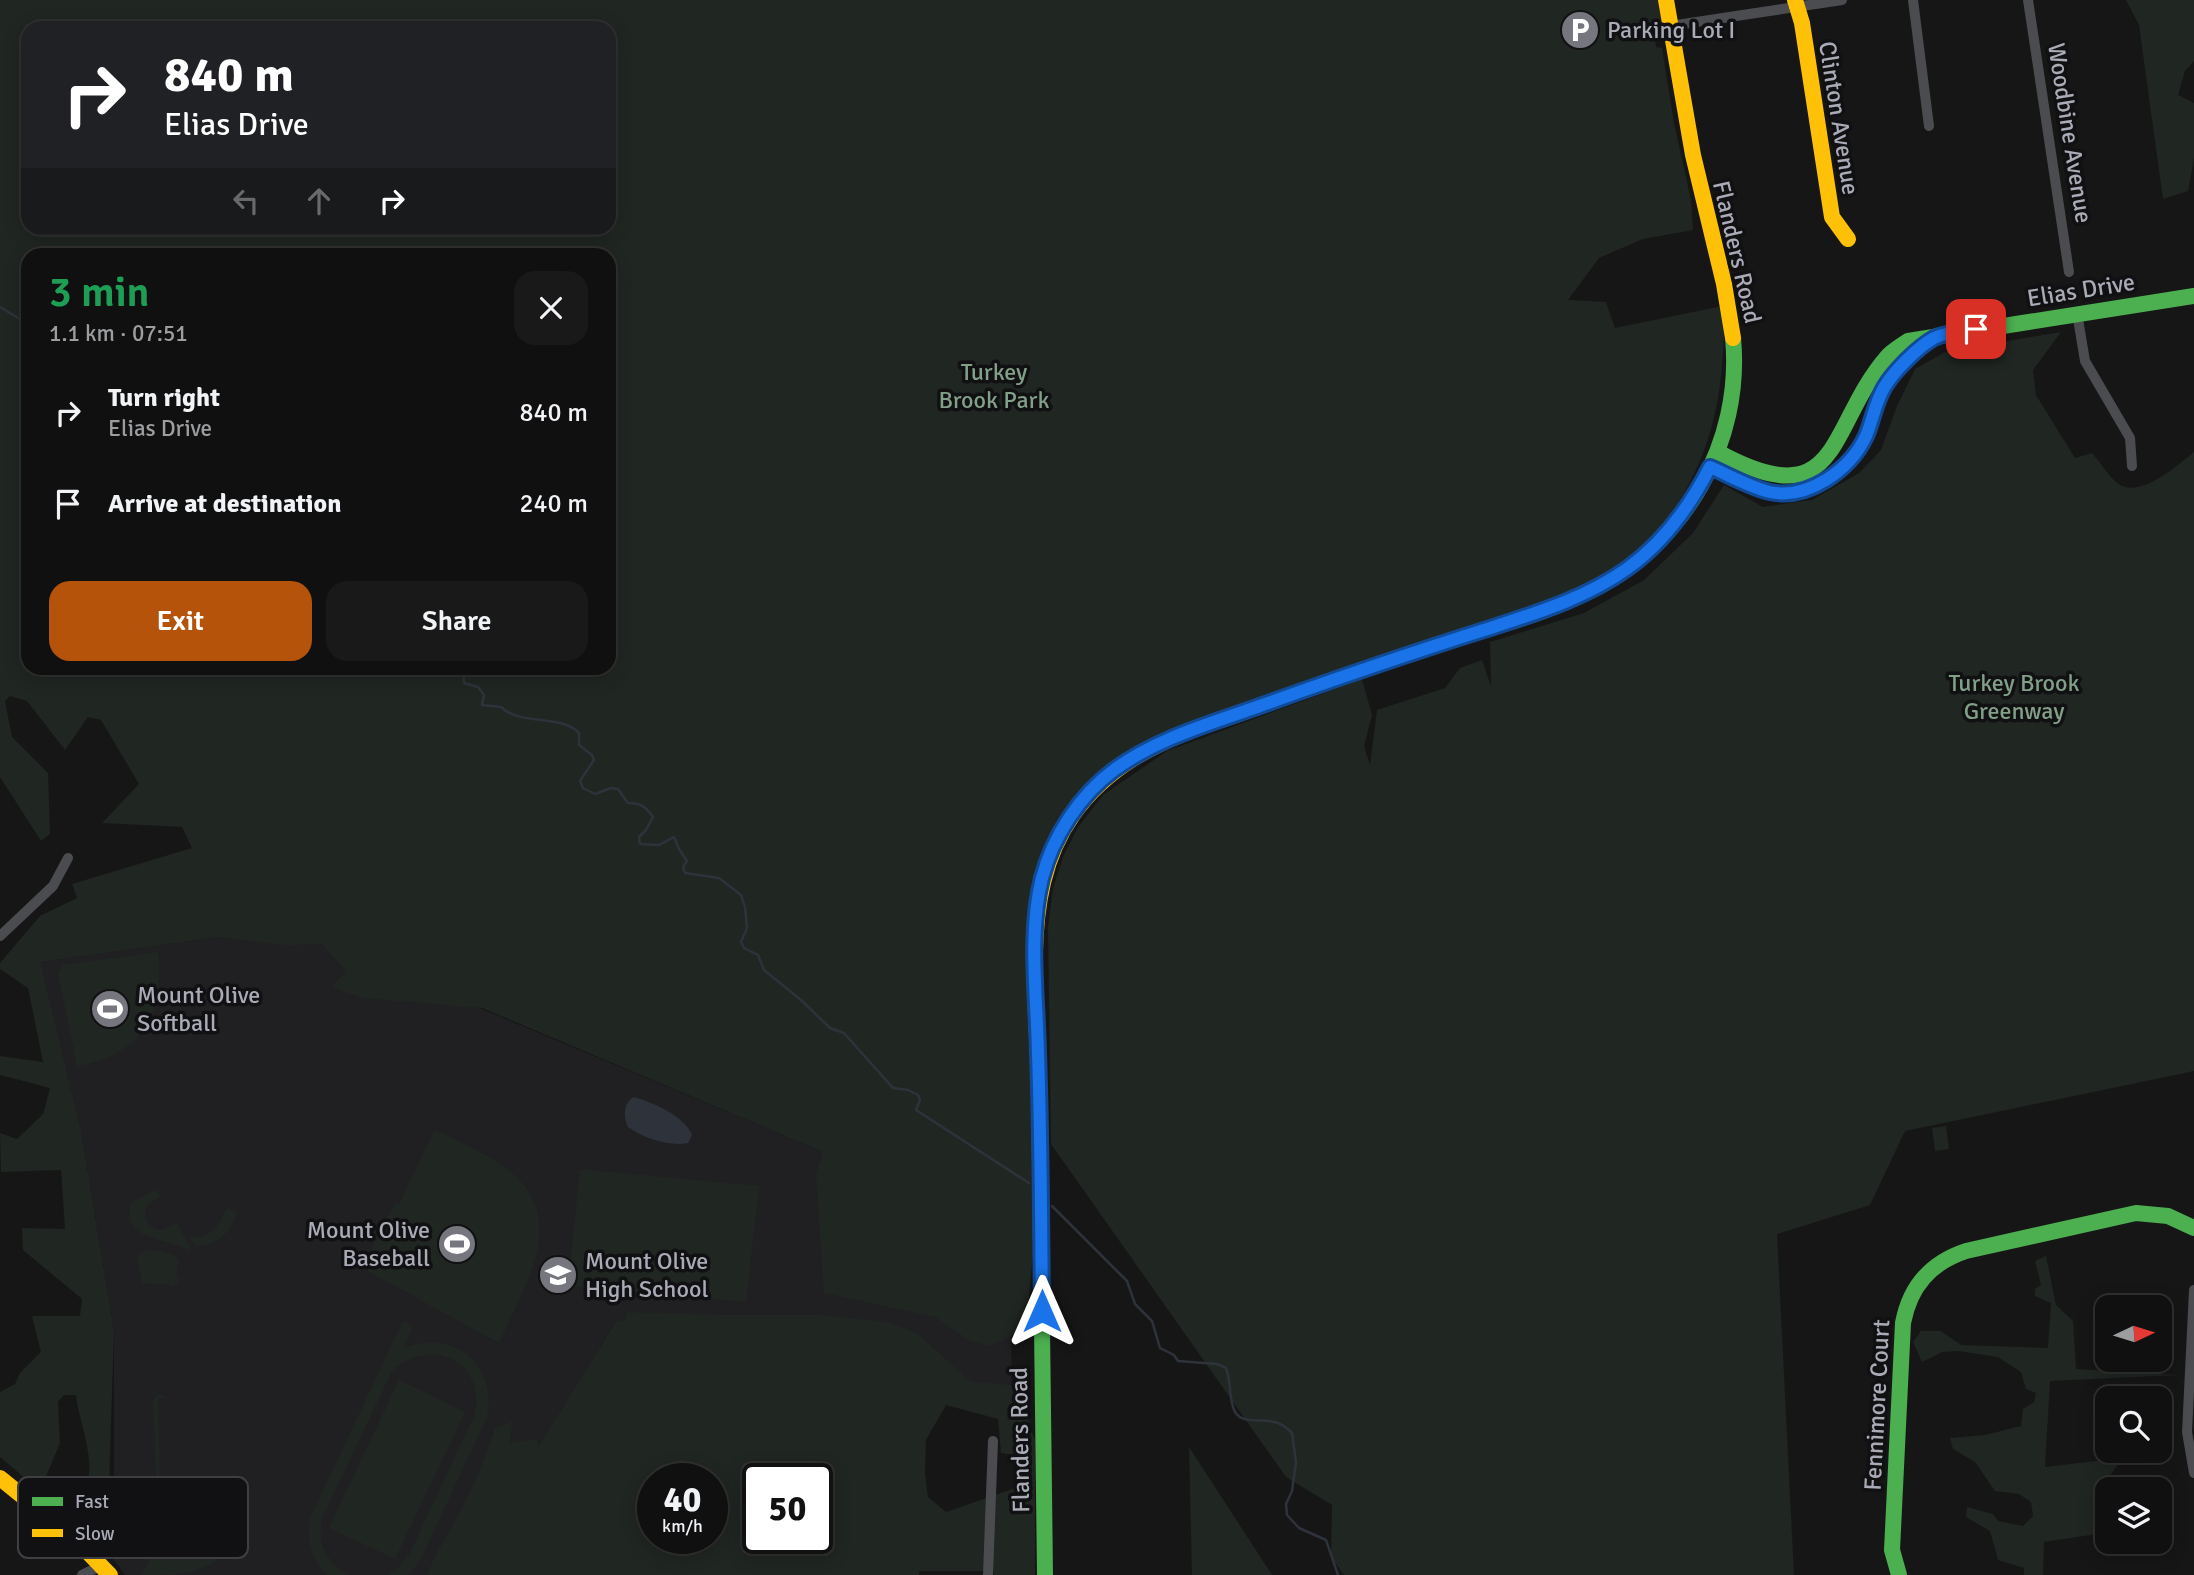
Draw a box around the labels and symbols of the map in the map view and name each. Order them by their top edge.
parking icon: Parking Lot I [1559,9,1601,51]
place label: Parking Lot I [1607,15,1735,45]
street label: Clinton Avenue [1812,39,1866,197]
street label: Woodbine Avenue [2041,41,2099,225]
street label: Flanders Road [1706,178,1768,326]
street label: Elias Drive [2025,267,2137,313]
pin [1946,299,2006,359]
park label: Turkey Brook Park [939,357,1049,415]
park label: Turkey Brook Greenway [1948,668,2080,726]
place label: Mount Olive Softball [137,980,260,1038]
sports icon: Mount Olive Softball [89,988,131,1030]
place label: Mount Olive Baseball [307,1215,430,1273]
sports icon: Mount Olive Baseball [436,1223,478,1265]
place label: Mount Olive High School [585,1246,708,1304]
school or university icon: Mount Olive High School [537,1254,579,1296]
position arrow [1005,1274,1079,1348]
north arrow [2095,1295,2172,1372]
street label: Fennimore Court [1858,1319,1896,1491]
street label: Flanders Road [1004,1367,1036,1513]
speed limit sign: 50 [742,1463,833,1554]
legend [18,1477,248,1558]
text: Fast [75,1490,109,1514]
text: Slow [75,1522,115,1546]

